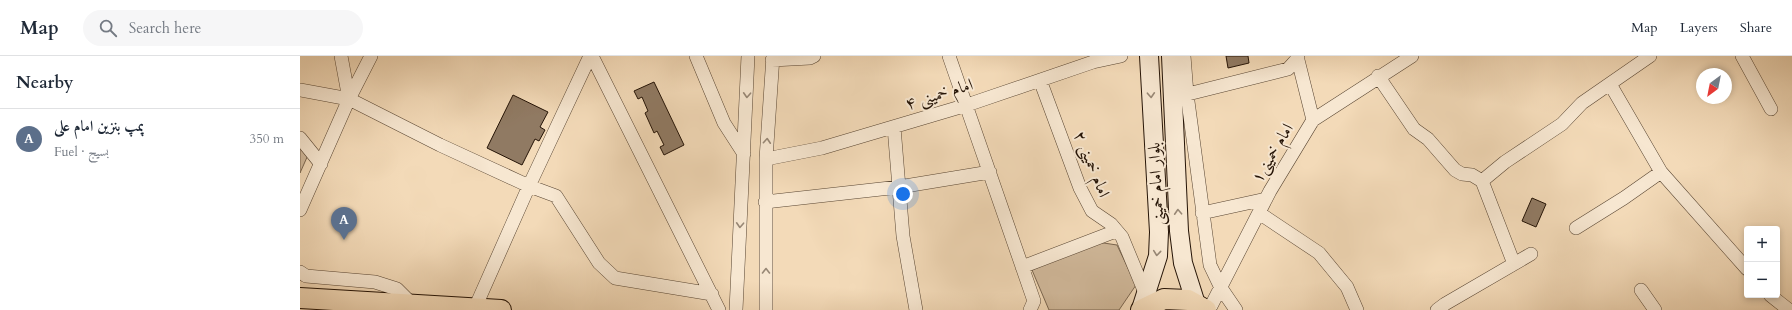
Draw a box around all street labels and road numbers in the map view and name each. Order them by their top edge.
street label: امام خمینی ۴ [902,73,977,118]
street label: امام خمینی۱ [1245,119,1301,188]
street label: امام خمینی ۲ [1065,127,1116,202]
street label: بلوار امام خمینی [1142,142,1173,226]

